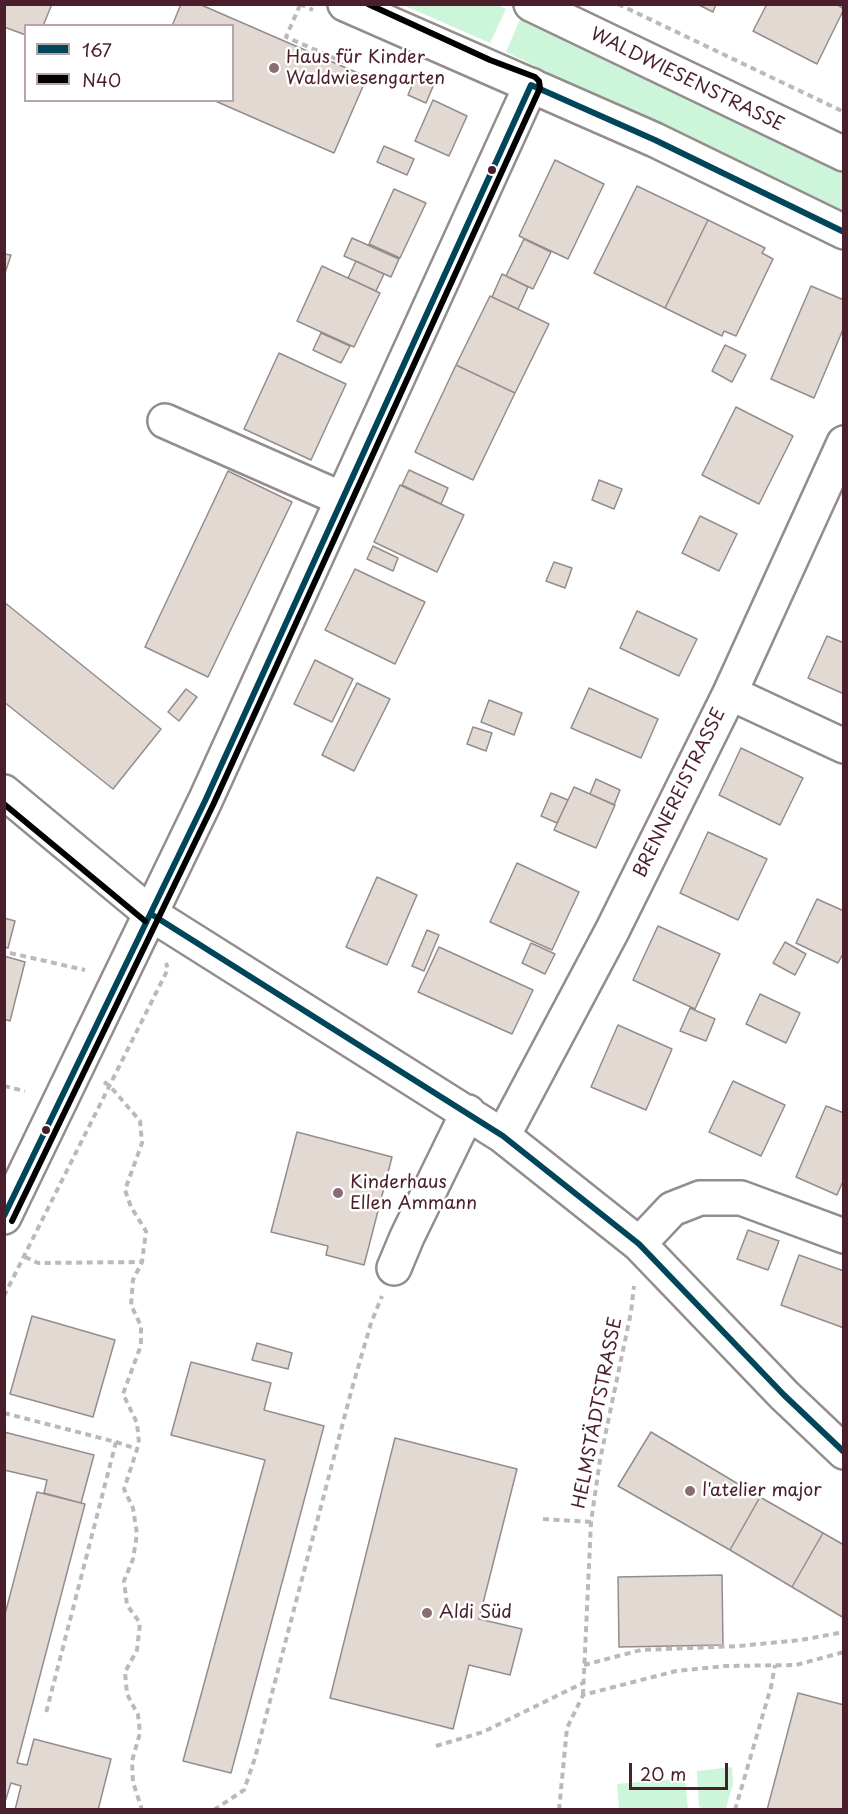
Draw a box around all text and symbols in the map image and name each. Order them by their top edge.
legend [24,24,234,102]
street label: WALDWIESENSTRASSE [587,24,787,136]
text: 167 [82,36,112,63]
place label: Haus für Kinder Waldwiesengarten [286,47,445,90]
marker: Haus für Kinder Waldwiesengarten [267,61,281,75]
text: N40 [82,66,121,93]
unlabelled marker [486,164,498,176]
street label: BRENNEREISTRASSE [630,705,730,881]
unlabelled marker [40,1124,52,1136]
place label: Kinderhaus Ellen Ammann [350,1172,477,1214]
marker: Kinderhaus Ellen Ammann [331,1186,345,1200]
street label: HELMSTÄDTSTRASSE [569,1315,627,1511]
place label: l'atelier major [702,1480,822,1502]
marker: l'atelier major [683,1484,697,1498]
place label: Aldi Süd [439,1602,512,1624]
marker: Aldi Süd [420,1606,434,1620]
scale bar [632,1751,731,1789]
text: 20 m [640,1760,686,1787]

